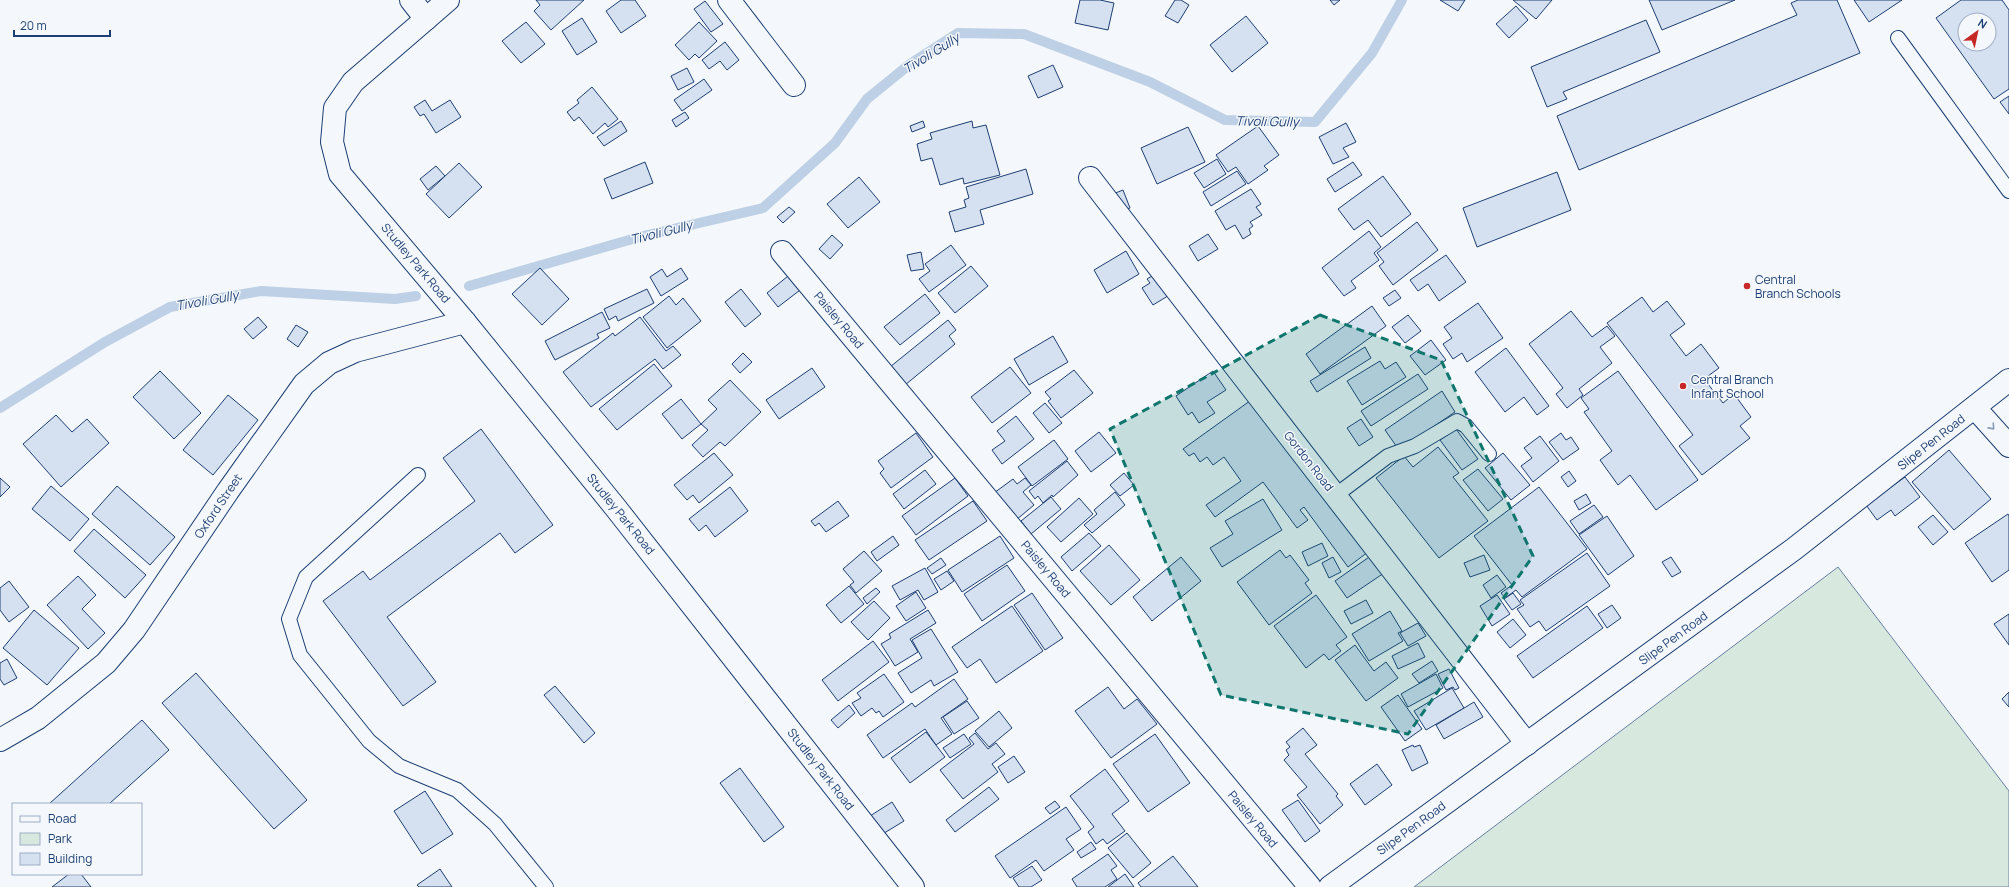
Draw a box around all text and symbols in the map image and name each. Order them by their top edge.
scale bar [14,12,110,38]
north arrow [1957,12,1997,52]
text: N [1975,15,1990,32]
text: 20 m [20,17,47,34]
water label: Tivoli Gully [899,27,964,77]
water label: Tivoli Gully [1235,111,1301,131]
water label: Tivoli Gully [628,215,696,248]
street label: Studley Park Road [377,219,455,307]
place label: Central Branch Schools [1755,271,1841,302]
marker: Central Branch Schools [1742,281,1752,291]
water label: Tivoli Gully [174,285,242,314]
street label: Paisley Road [810,288,868,352]
place label: Central Branch Infant School [1691,371,1773,402]
marker: Central Branch Infant School [1678,381,1688,391]
street label: Slipe Pen Road [1894,410,1968,474]
one-way arrow [1988,422,1995,430]
street label: Gordon Road [1280,427,1338,495]
street label: Oxford Street [190,470,246,542]
street label: Studley Park Road [583,470,659,558]
street label: Paisley Road [1017,537,1075,601]
street label: Slipe Pen Road [1635,607,1711,669]
street label: Studley Park Road [784,725,858,813]
street label: Paisley Road [1224,787,1282,851]
street label: Slipe Pen Road [1373,797,1449,859]
legend [12,803,142,875]
text: Road [48,810,76,827]
text: Park [48,830,73,847]
text: Building [48,850,92,867]

